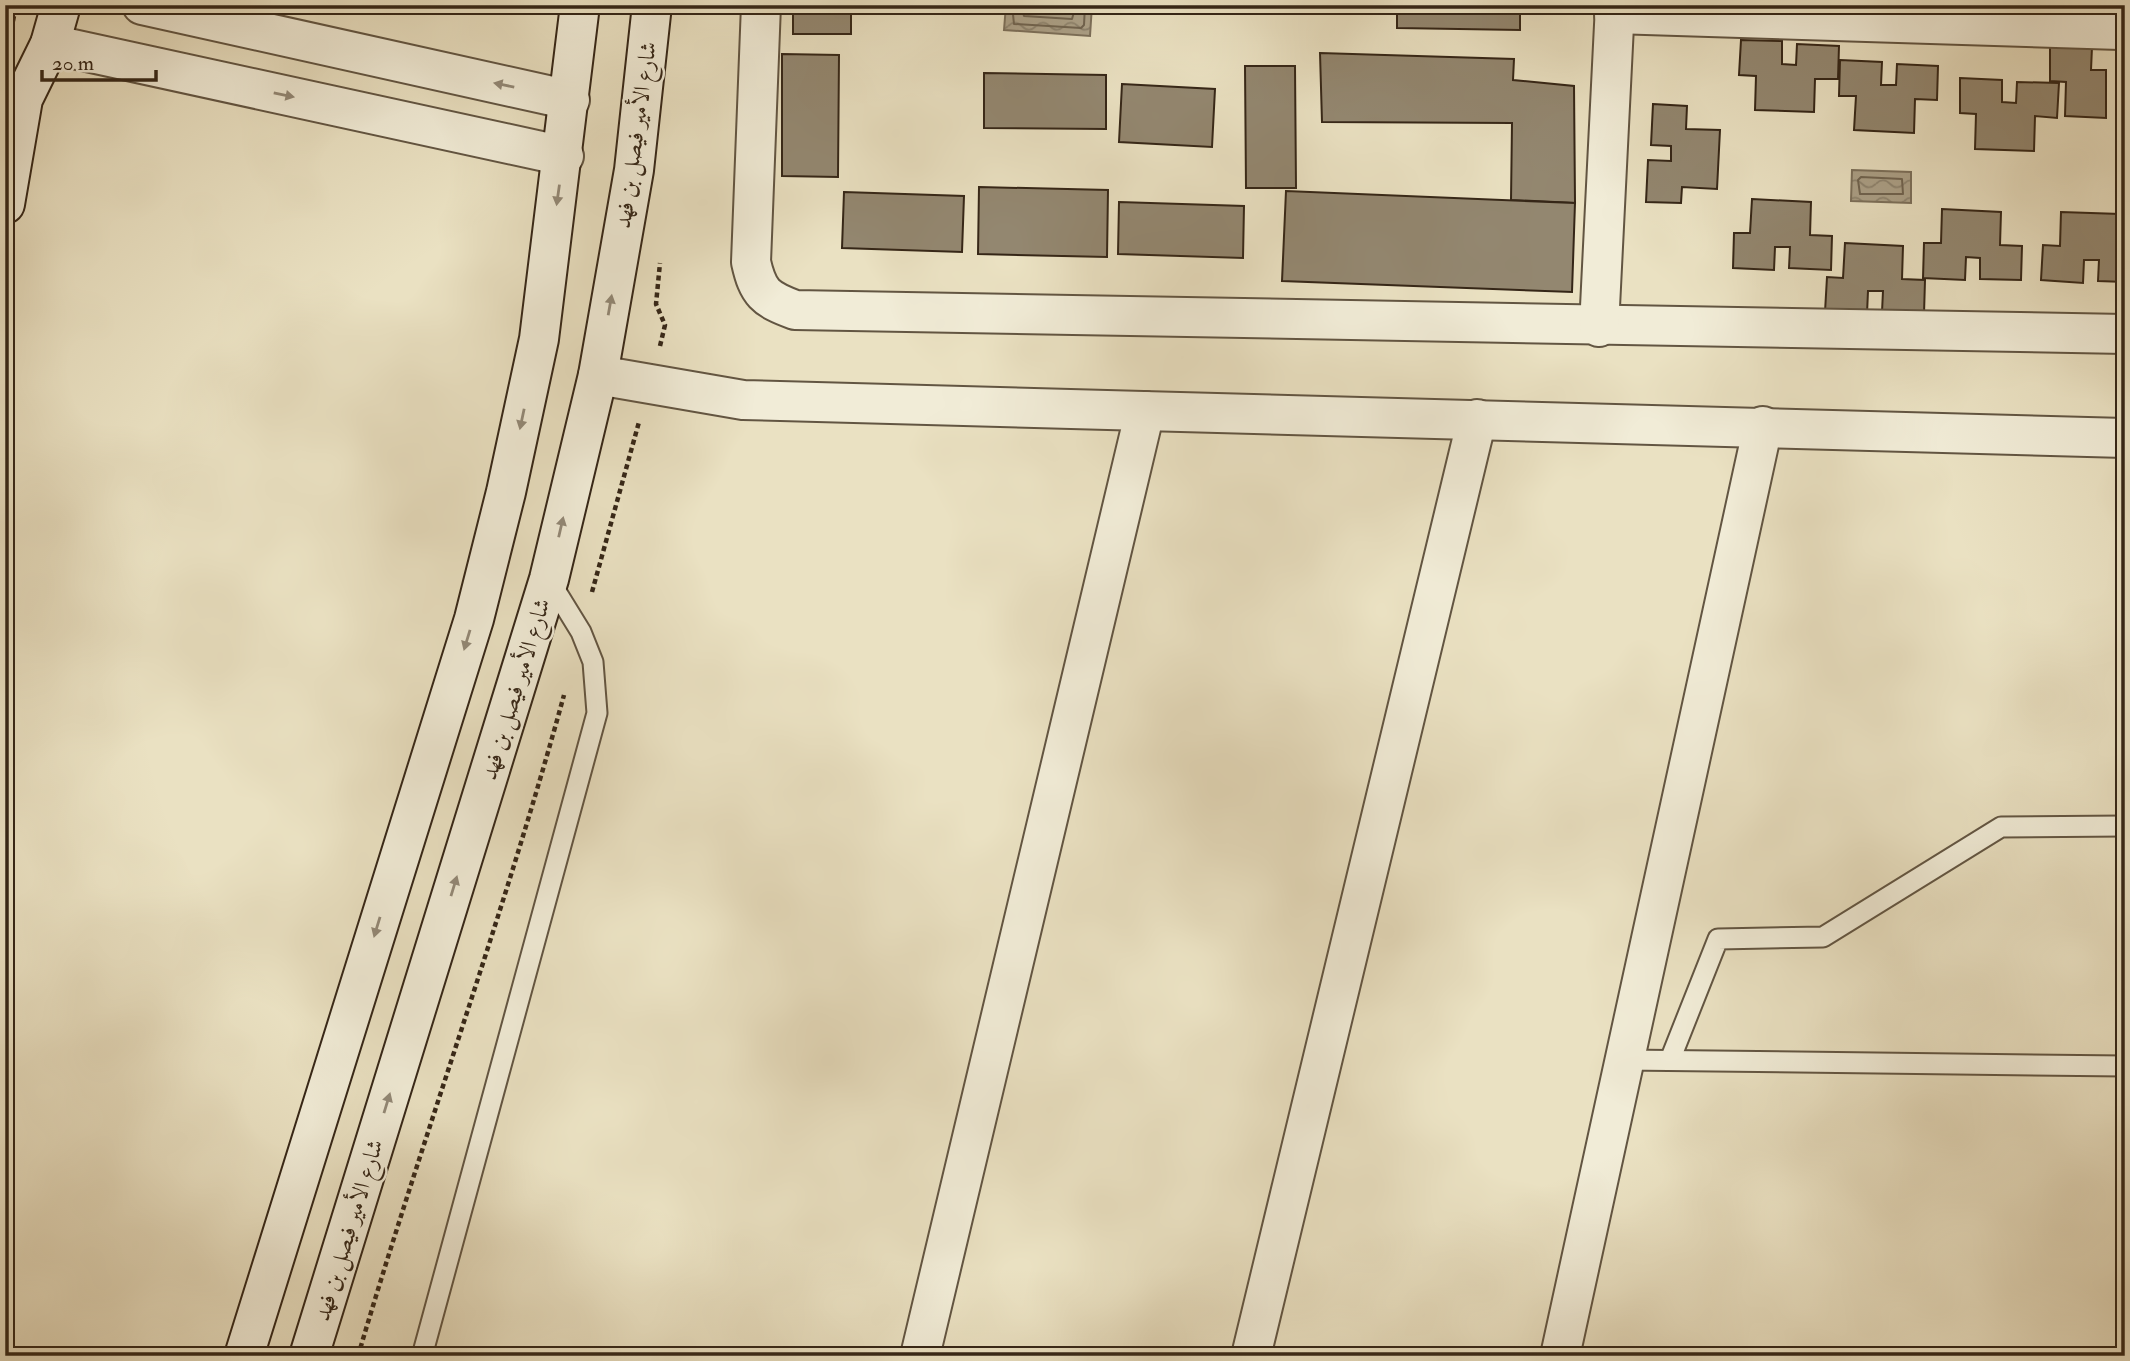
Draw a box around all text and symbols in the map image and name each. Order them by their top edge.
scale bar [42,38,156,82]
street label: شارع الأمير فيصل بن فهد [606,40,668,231]
text: 20 m [52,50,94,77]
one-way arrow [493,80,515,91]
one-way arrow [273,90,295,101]
one-way arrow [553,184,564,206]
one-way arrow [605,294,616,316]
one-way arrow [516,408,527,430]
one-way arrow [556,516,567,538]
street label: شارع الأمير فيصل بن فهد [472,594,562,785]
one-way arrow [461,630,472,651]
one-way arrow [450,875,460,896]
one-way arrow [372,917,382,938]
one-way arrow [383,1093,393,1114]
street label: شارع الأمير فيصل بن فهد [305,1135,395,1326]

